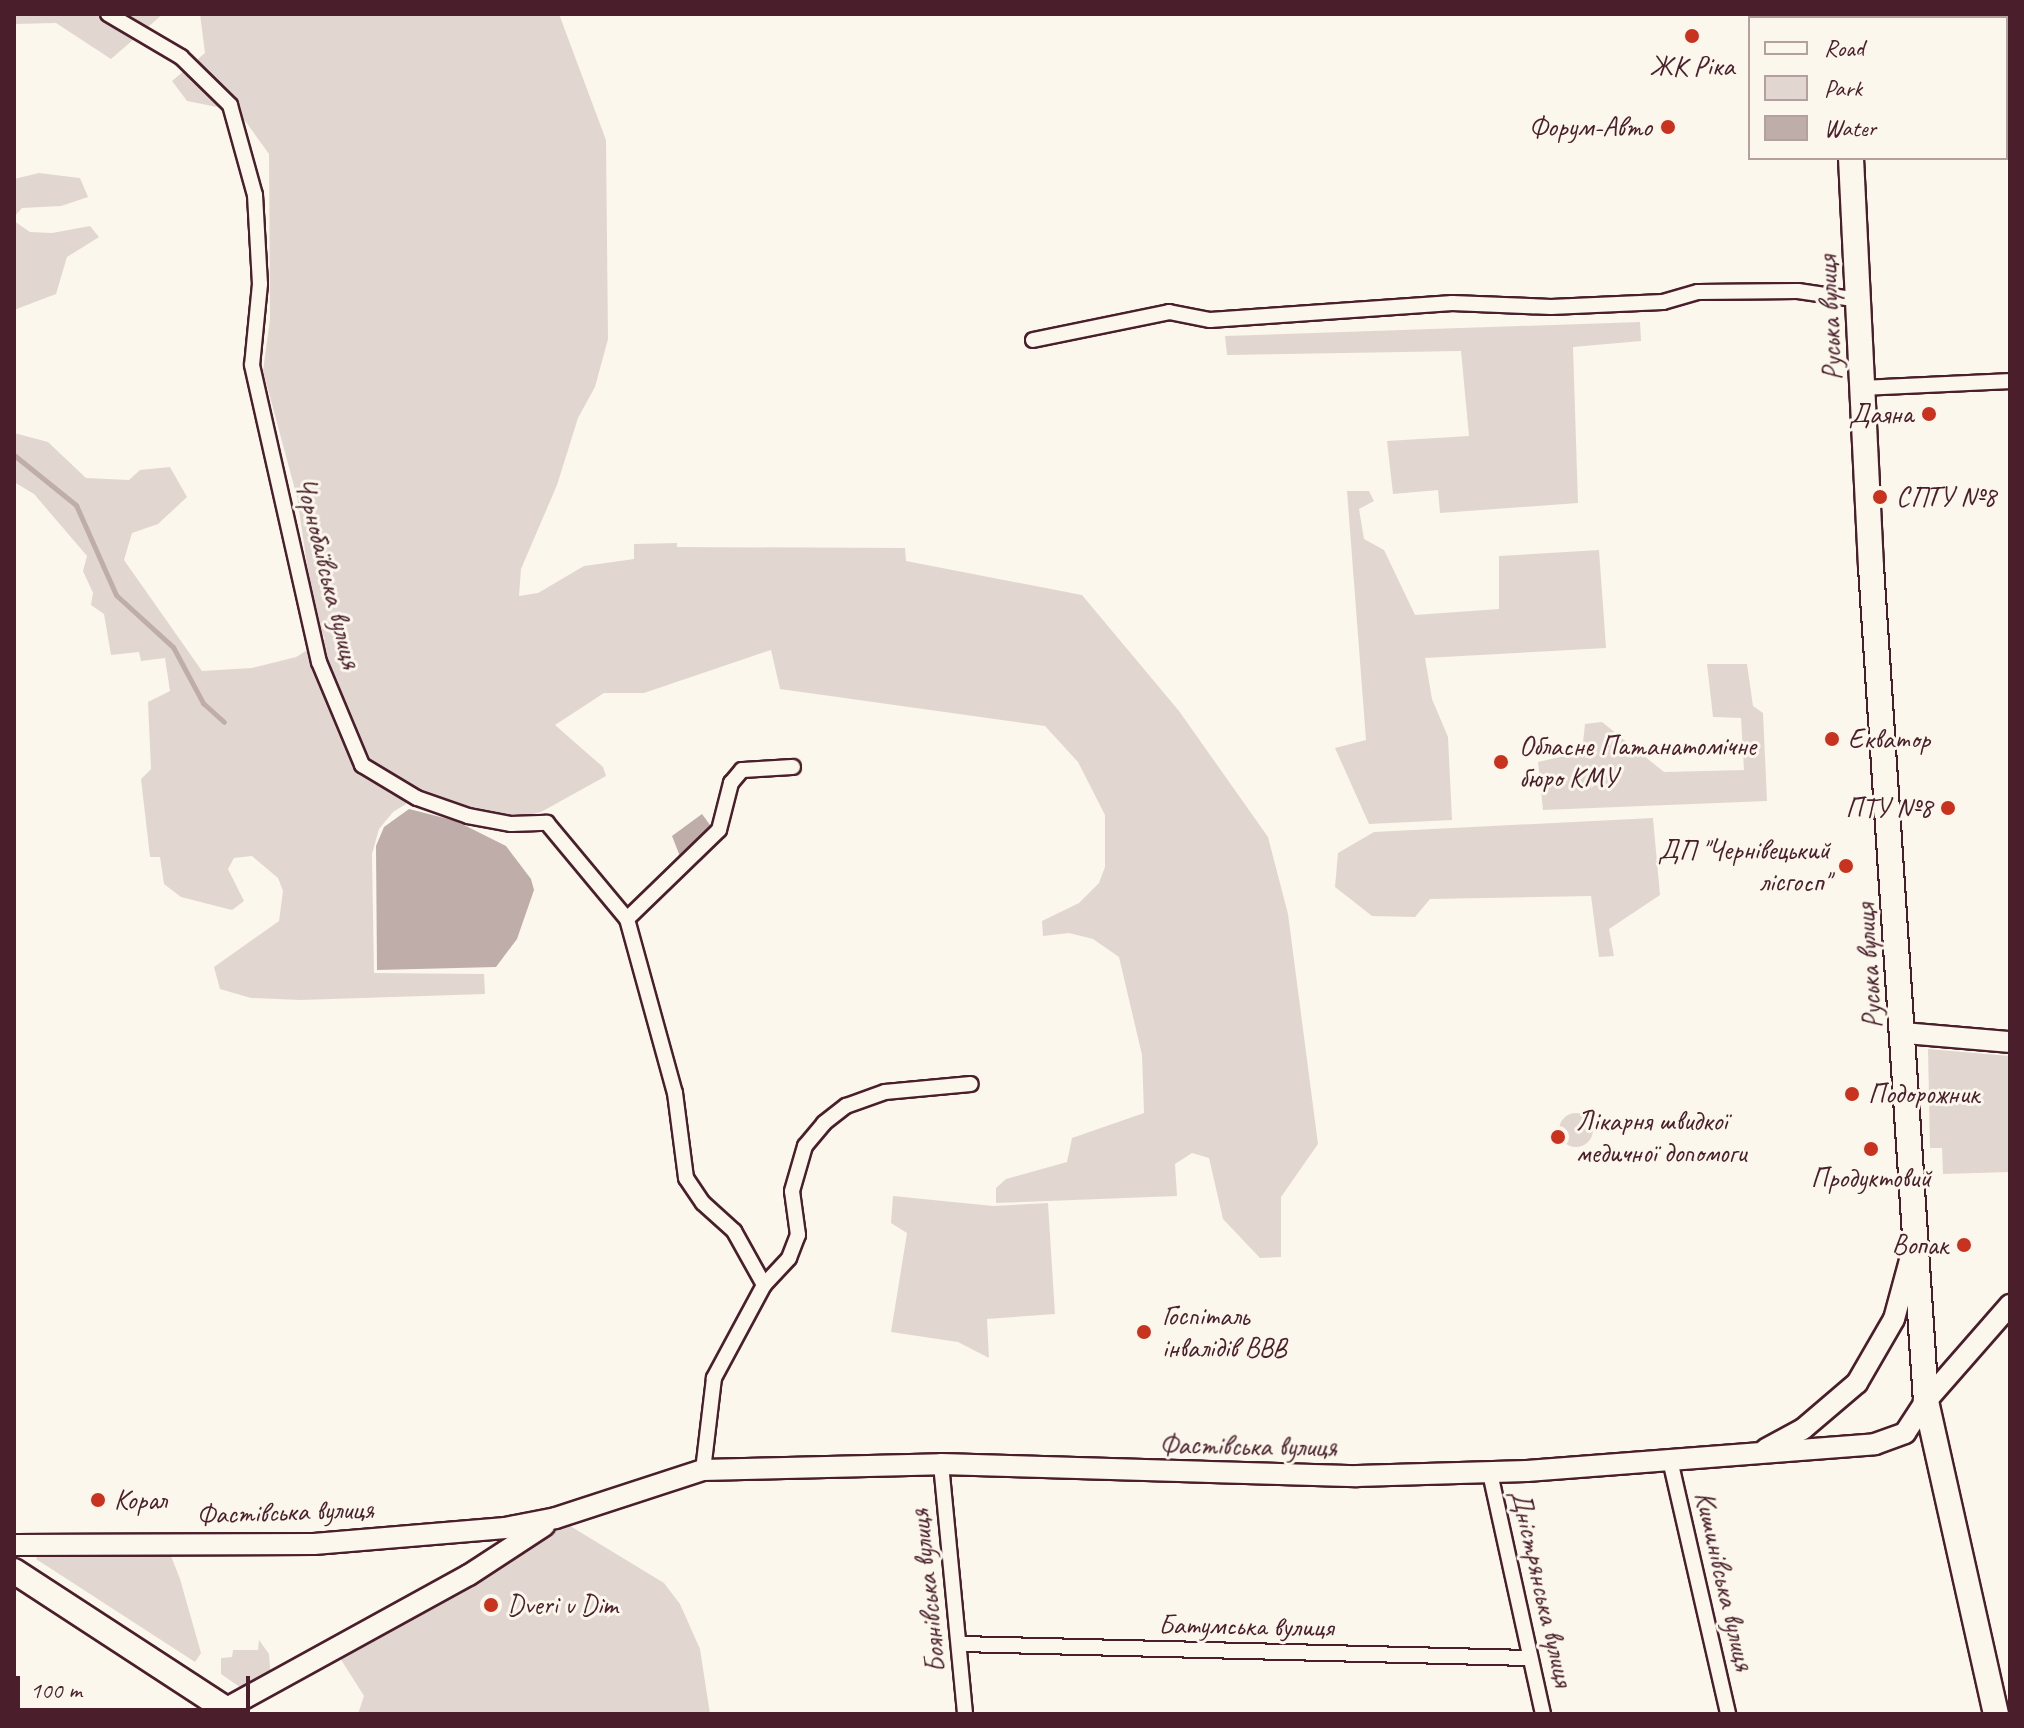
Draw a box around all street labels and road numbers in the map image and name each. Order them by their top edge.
street label: Руська вулиця [1810,253,1850,383]
street label: Чорнобаївська вулиця [288,474,368,672]
street label: Руська вулиця [1848,901,1890,1031]
street label: Фастівська вулиця [1159,1428,1337,1464]
street label: Дністрянська вулиця [1503,1486,1581,1690]
street label: Кишинівська вулиця [1687,1488,1761,1674]
street label: Фастівська вулиця [195,1492,375,1532]
street label: Боянівська вулиця [903,1507,953,1675]
street label: Батумська вулиця [1159,1608,1333,1644]

